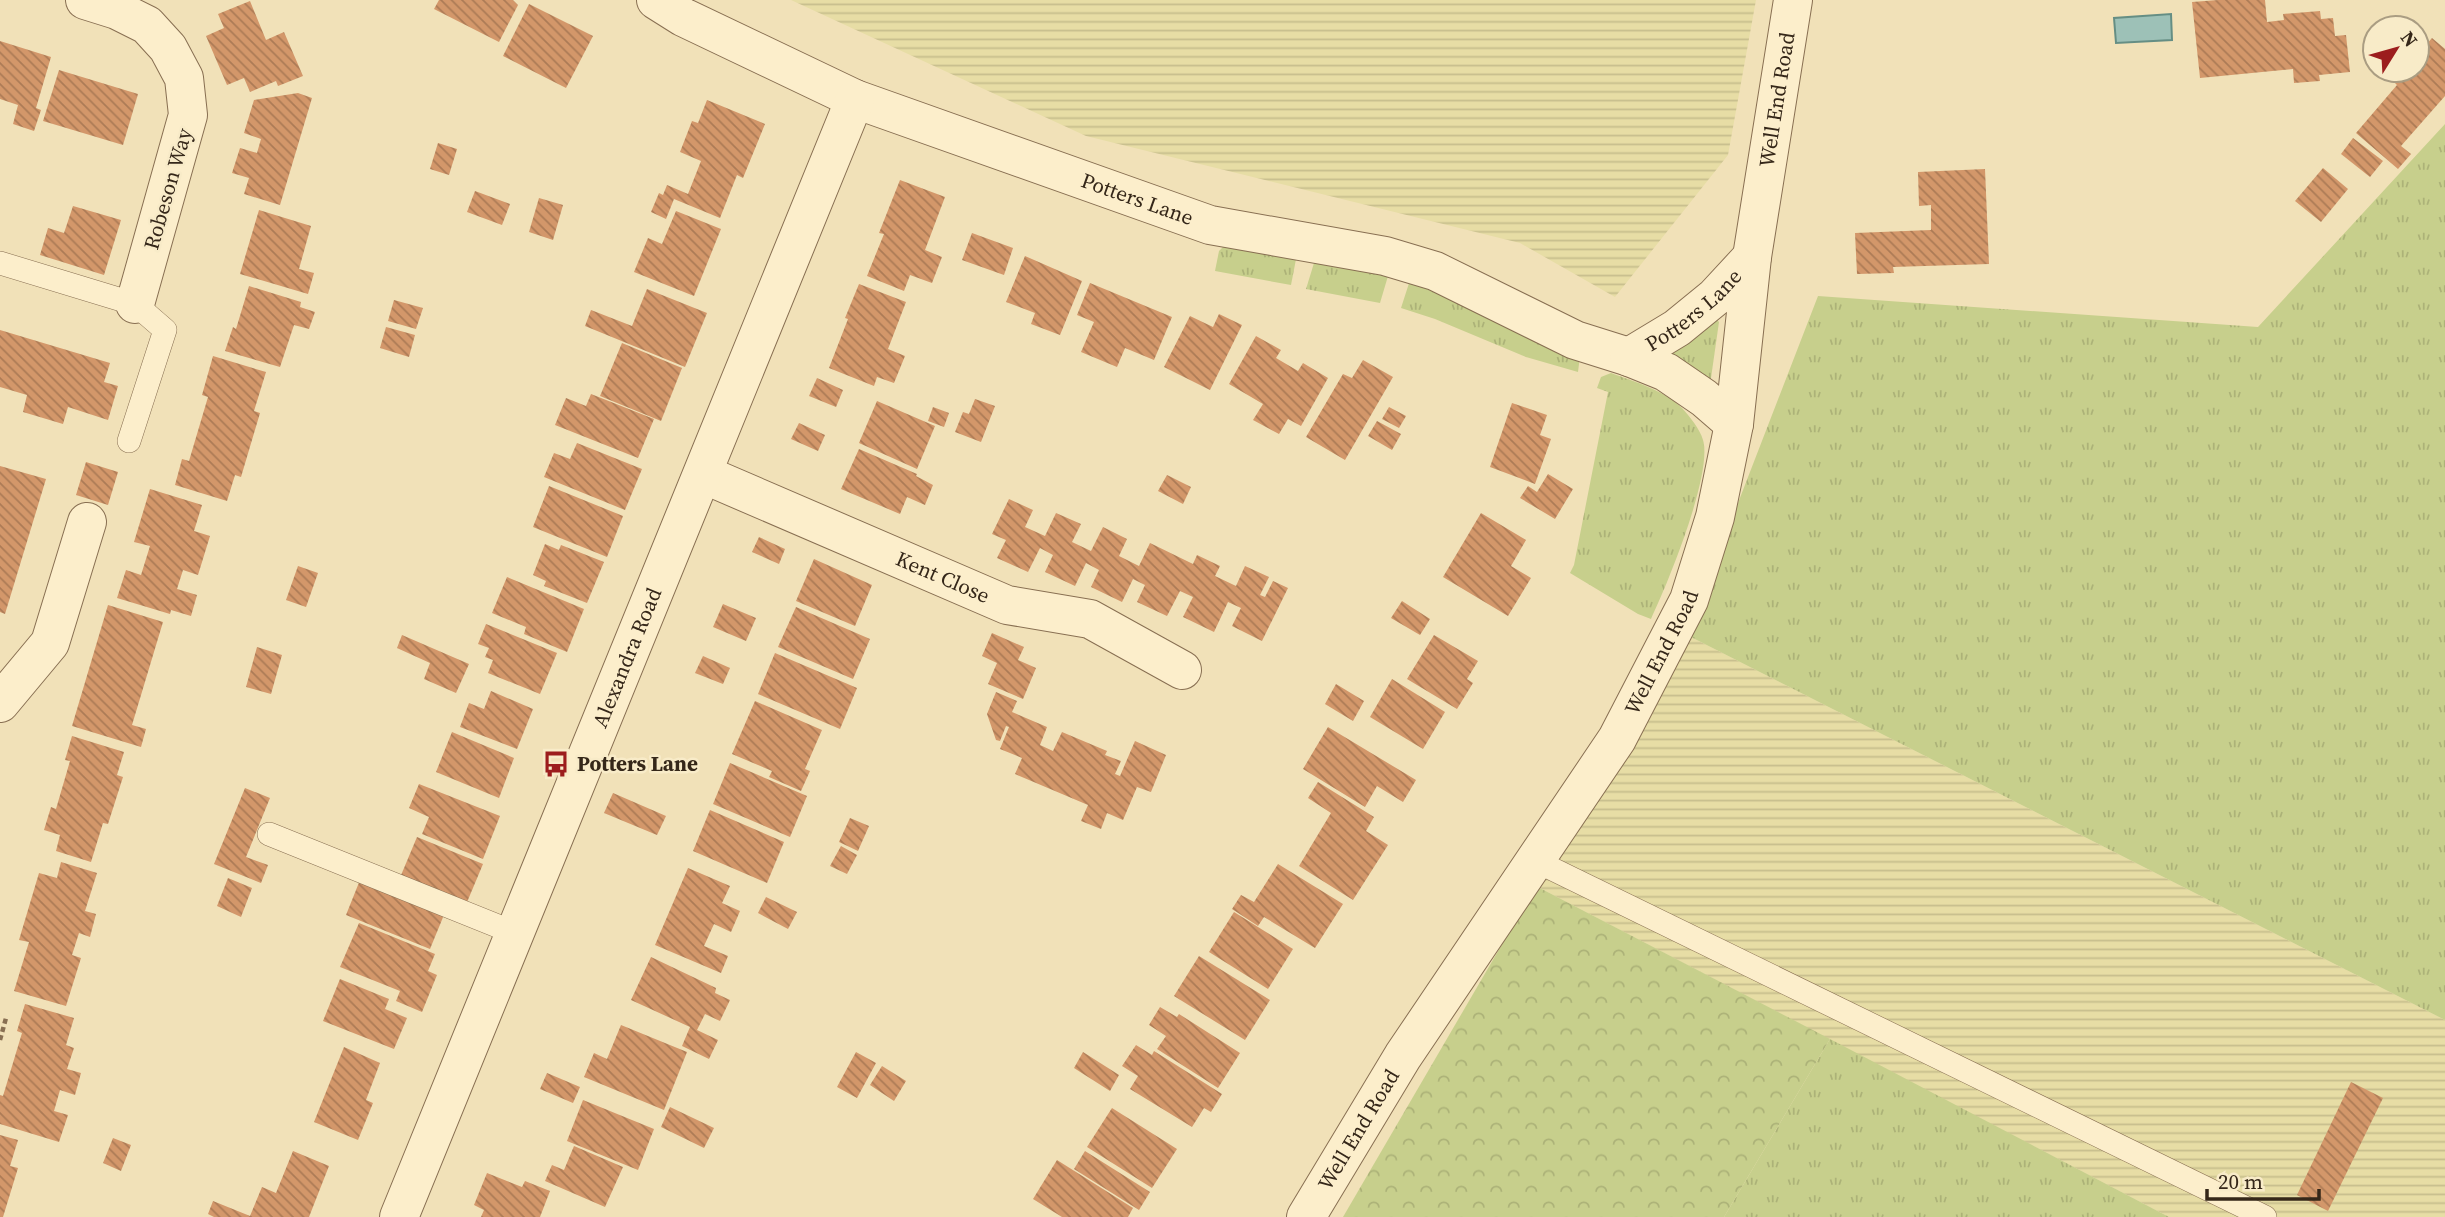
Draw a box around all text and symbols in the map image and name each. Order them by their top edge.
north arrow [2361,14,2431,84]
text: N [2395,25,2424,52]
street label: Well End Road [1752,30,1802,169]
street label: Robeson Way [136,124,199,253]
street label: Potters Lane [1077,165,1198,232]
street label: Potters Lane [1640,262,1748,358]
street label: Kent Close [891,544,994,610]
street label: Alexandra Road [585,583,668,732]
street label: Well End Road [1617,587,1705,719]
bus stop icon: Potters Lane [541,749,571,779]
place label: Potters Lane [577,749,698,778]
street label: Well End Road [1311,1063,1406,1195]
scale bar [2207,1158,2319,1202]
text: 20 m [2218,1167,2263,1196]

